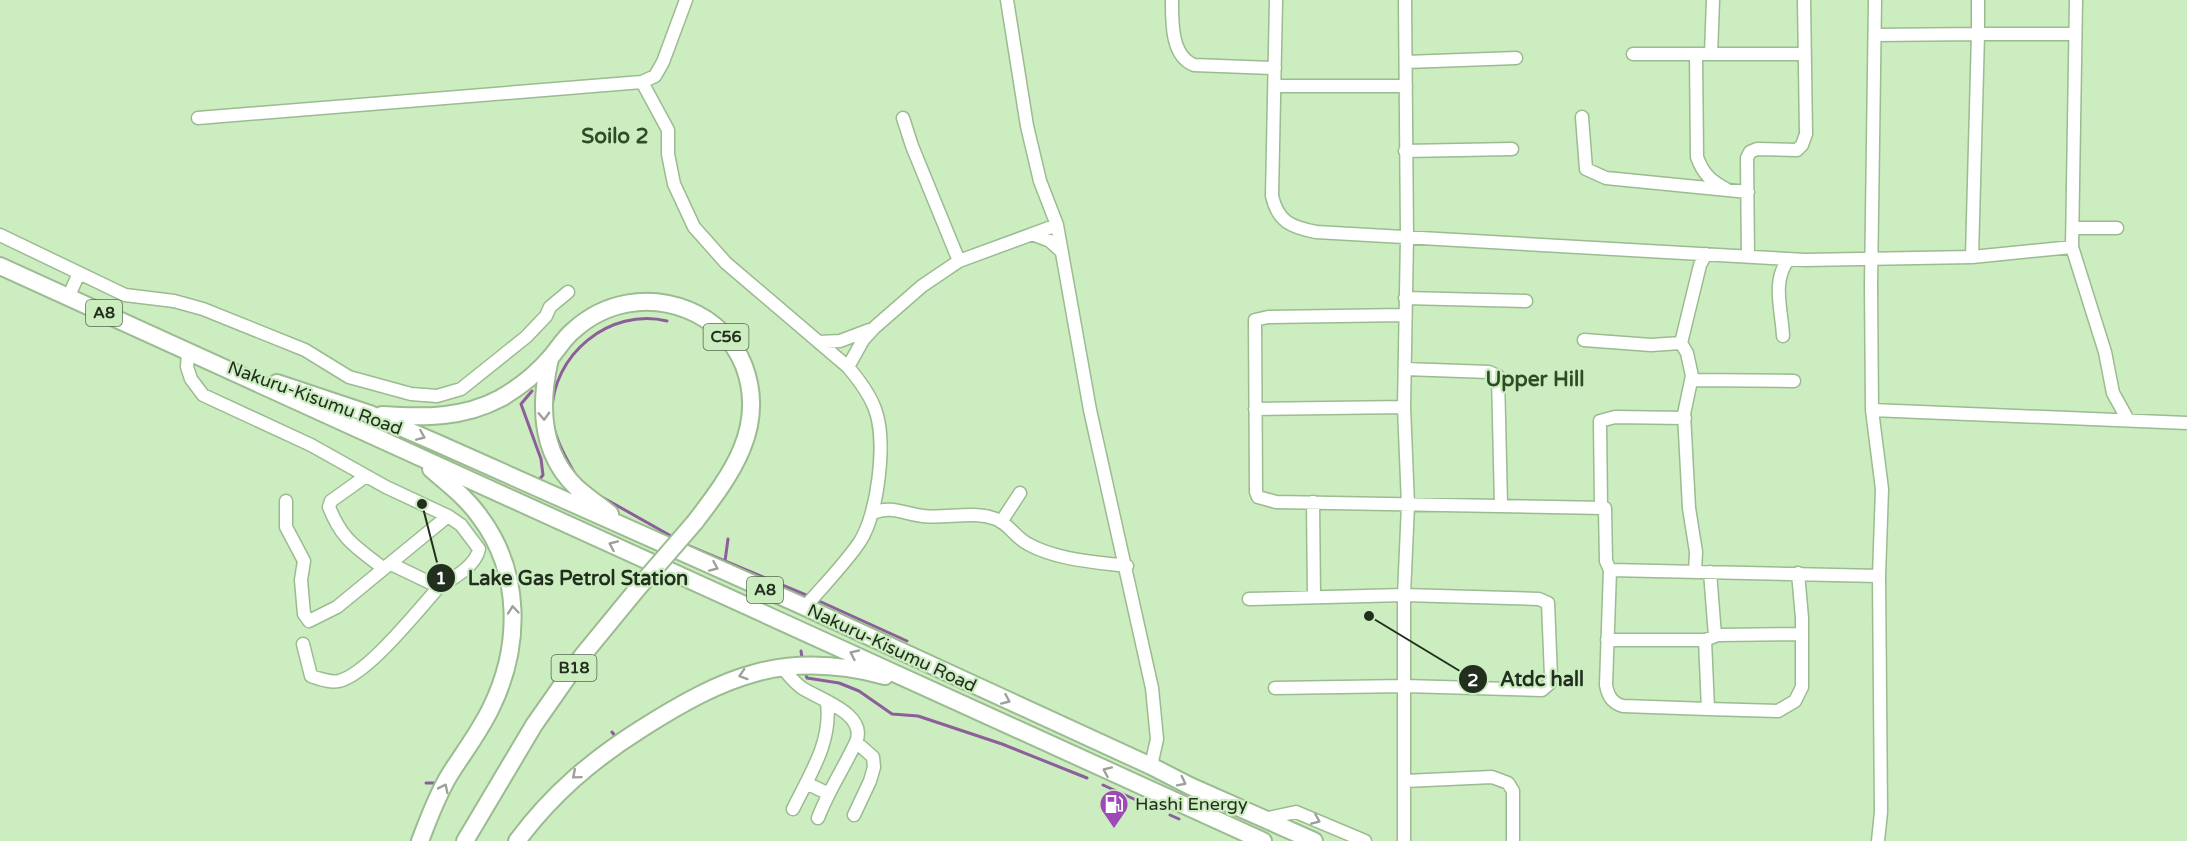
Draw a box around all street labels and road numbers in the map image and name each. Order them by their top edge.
road number: A8 [86,300,122,326]
road number: C56 [704,324,748,350]
street label: Nakuru-Kisumu Road [225,356,405,440]
road number: A8 [747,577,783,603]
street label: Nakuru-Kisumu Road [804,599,980,697]
road number: B18 [552,655,596,681]

